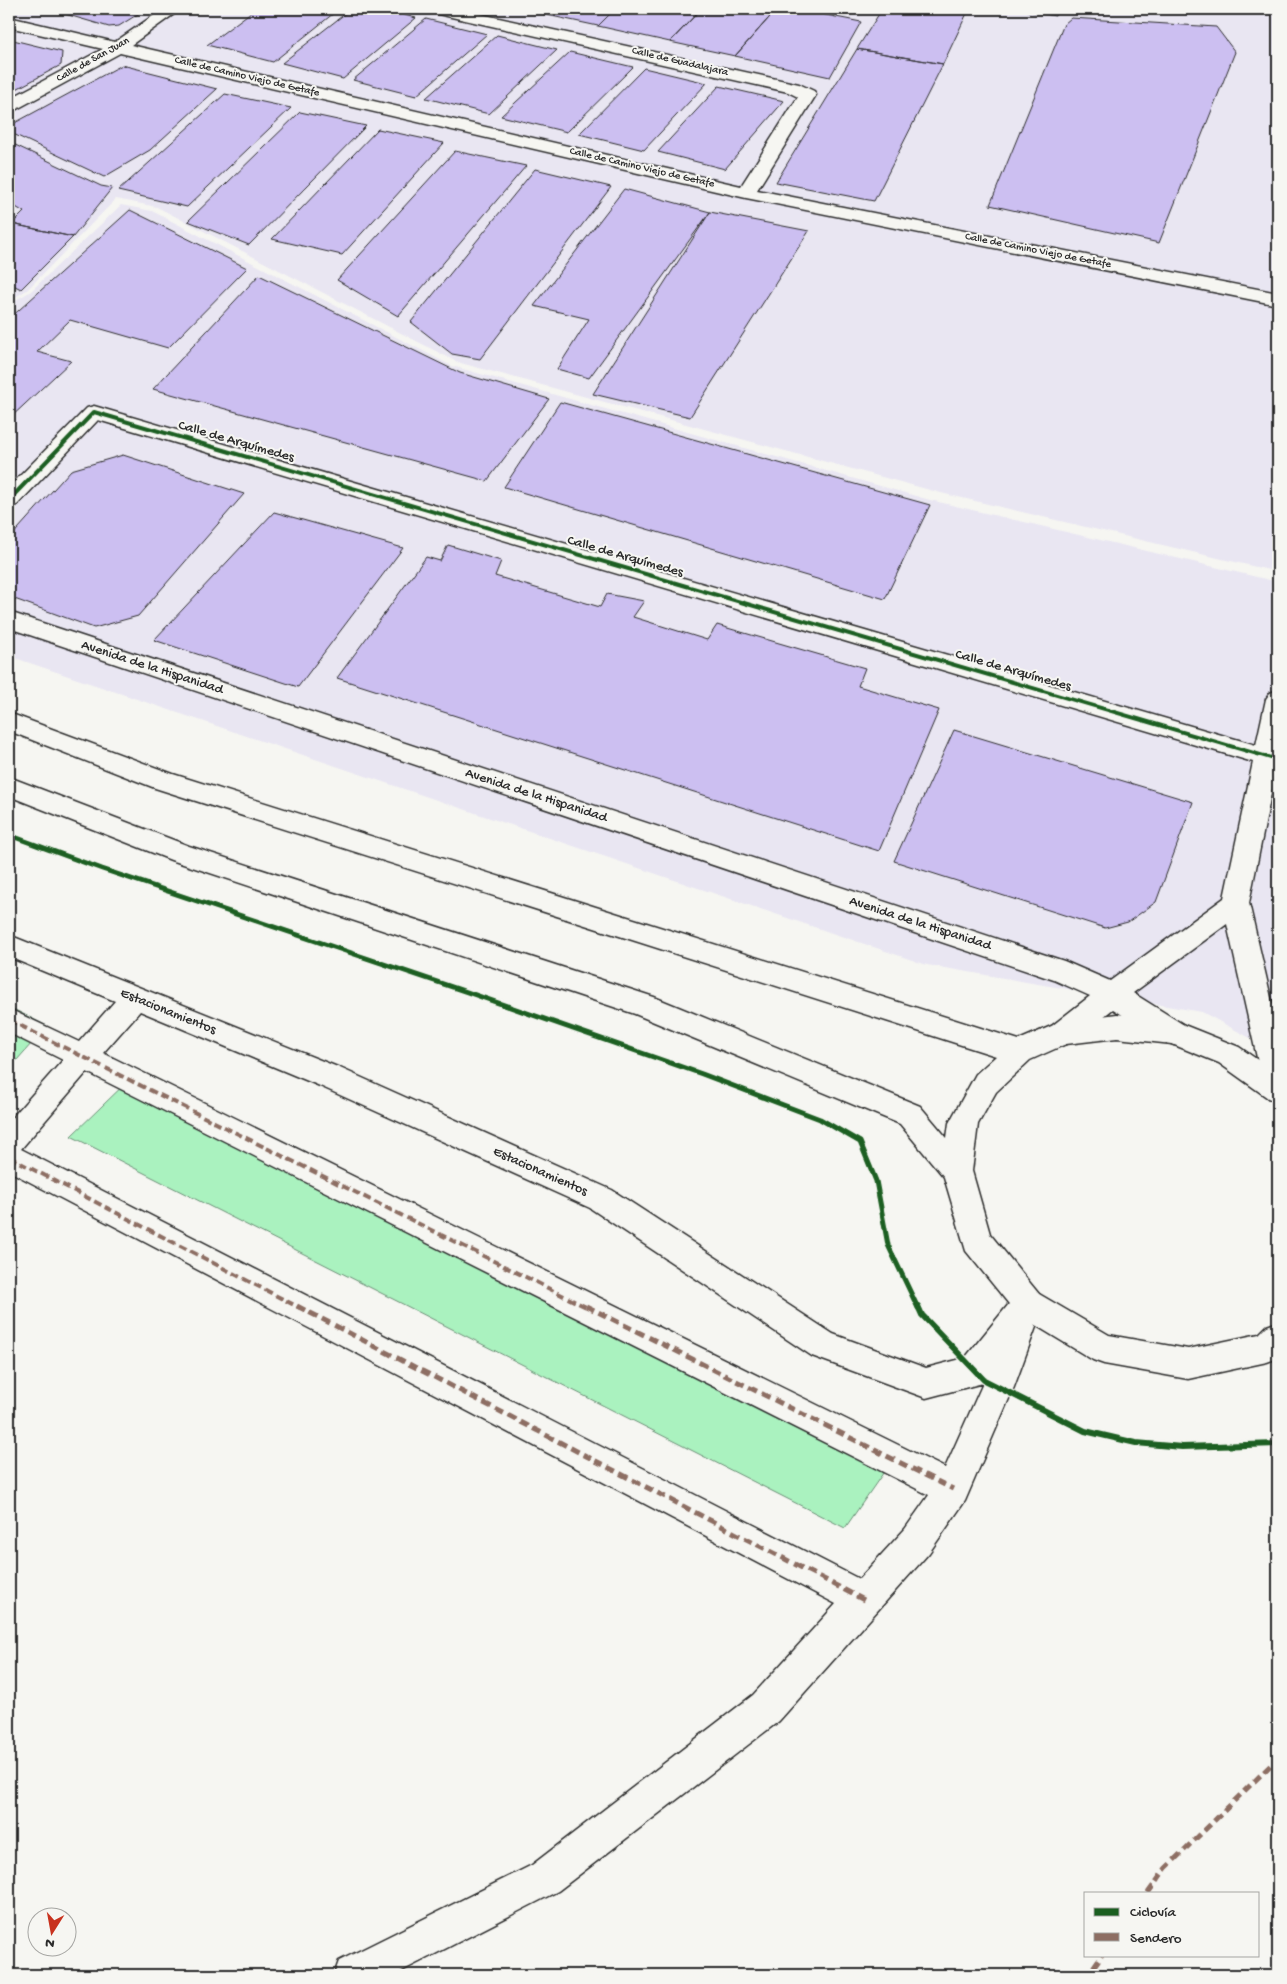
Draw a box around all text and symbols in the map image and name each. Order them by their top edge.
street label: Calle de San Juan [55,35,132,85]
street label: Calle de Guadalajara [631,45,730,79]
street label: Calle de Camino Viejo de Getafe [173,53,321,100]
street label: Calle de Camino Viejo de Getafe [568,144,716,191]
street label: Calle de Camino Viejo de Getafe [964,230,1112,271]
street label: Calle de Arquímedes [176,417,297,467]
street label: Calle de Arquímedes [565,532,686,582]
street label: Avenida de la Hispanidad [79,637,227,700]
street label: Calle de Arquímedes [953,646,1074,696]
street label: Avenida de la Hispanidad [463,765,611,828]
street label: Avenida de la Hispanidad [847,893,995,956]
street label: Estacionamientos [118,985,219,1039]
street label: Estacionamientos [490,1144,591,1201]
legend [1084,1892,1260,1956]
text: Ciclovía [1130,1904,1176,1922]
north arrow [28,1906,78,1956]
text: Sendero [1130,1930,1182,1948]
text: N [44,1933,56,1952]

